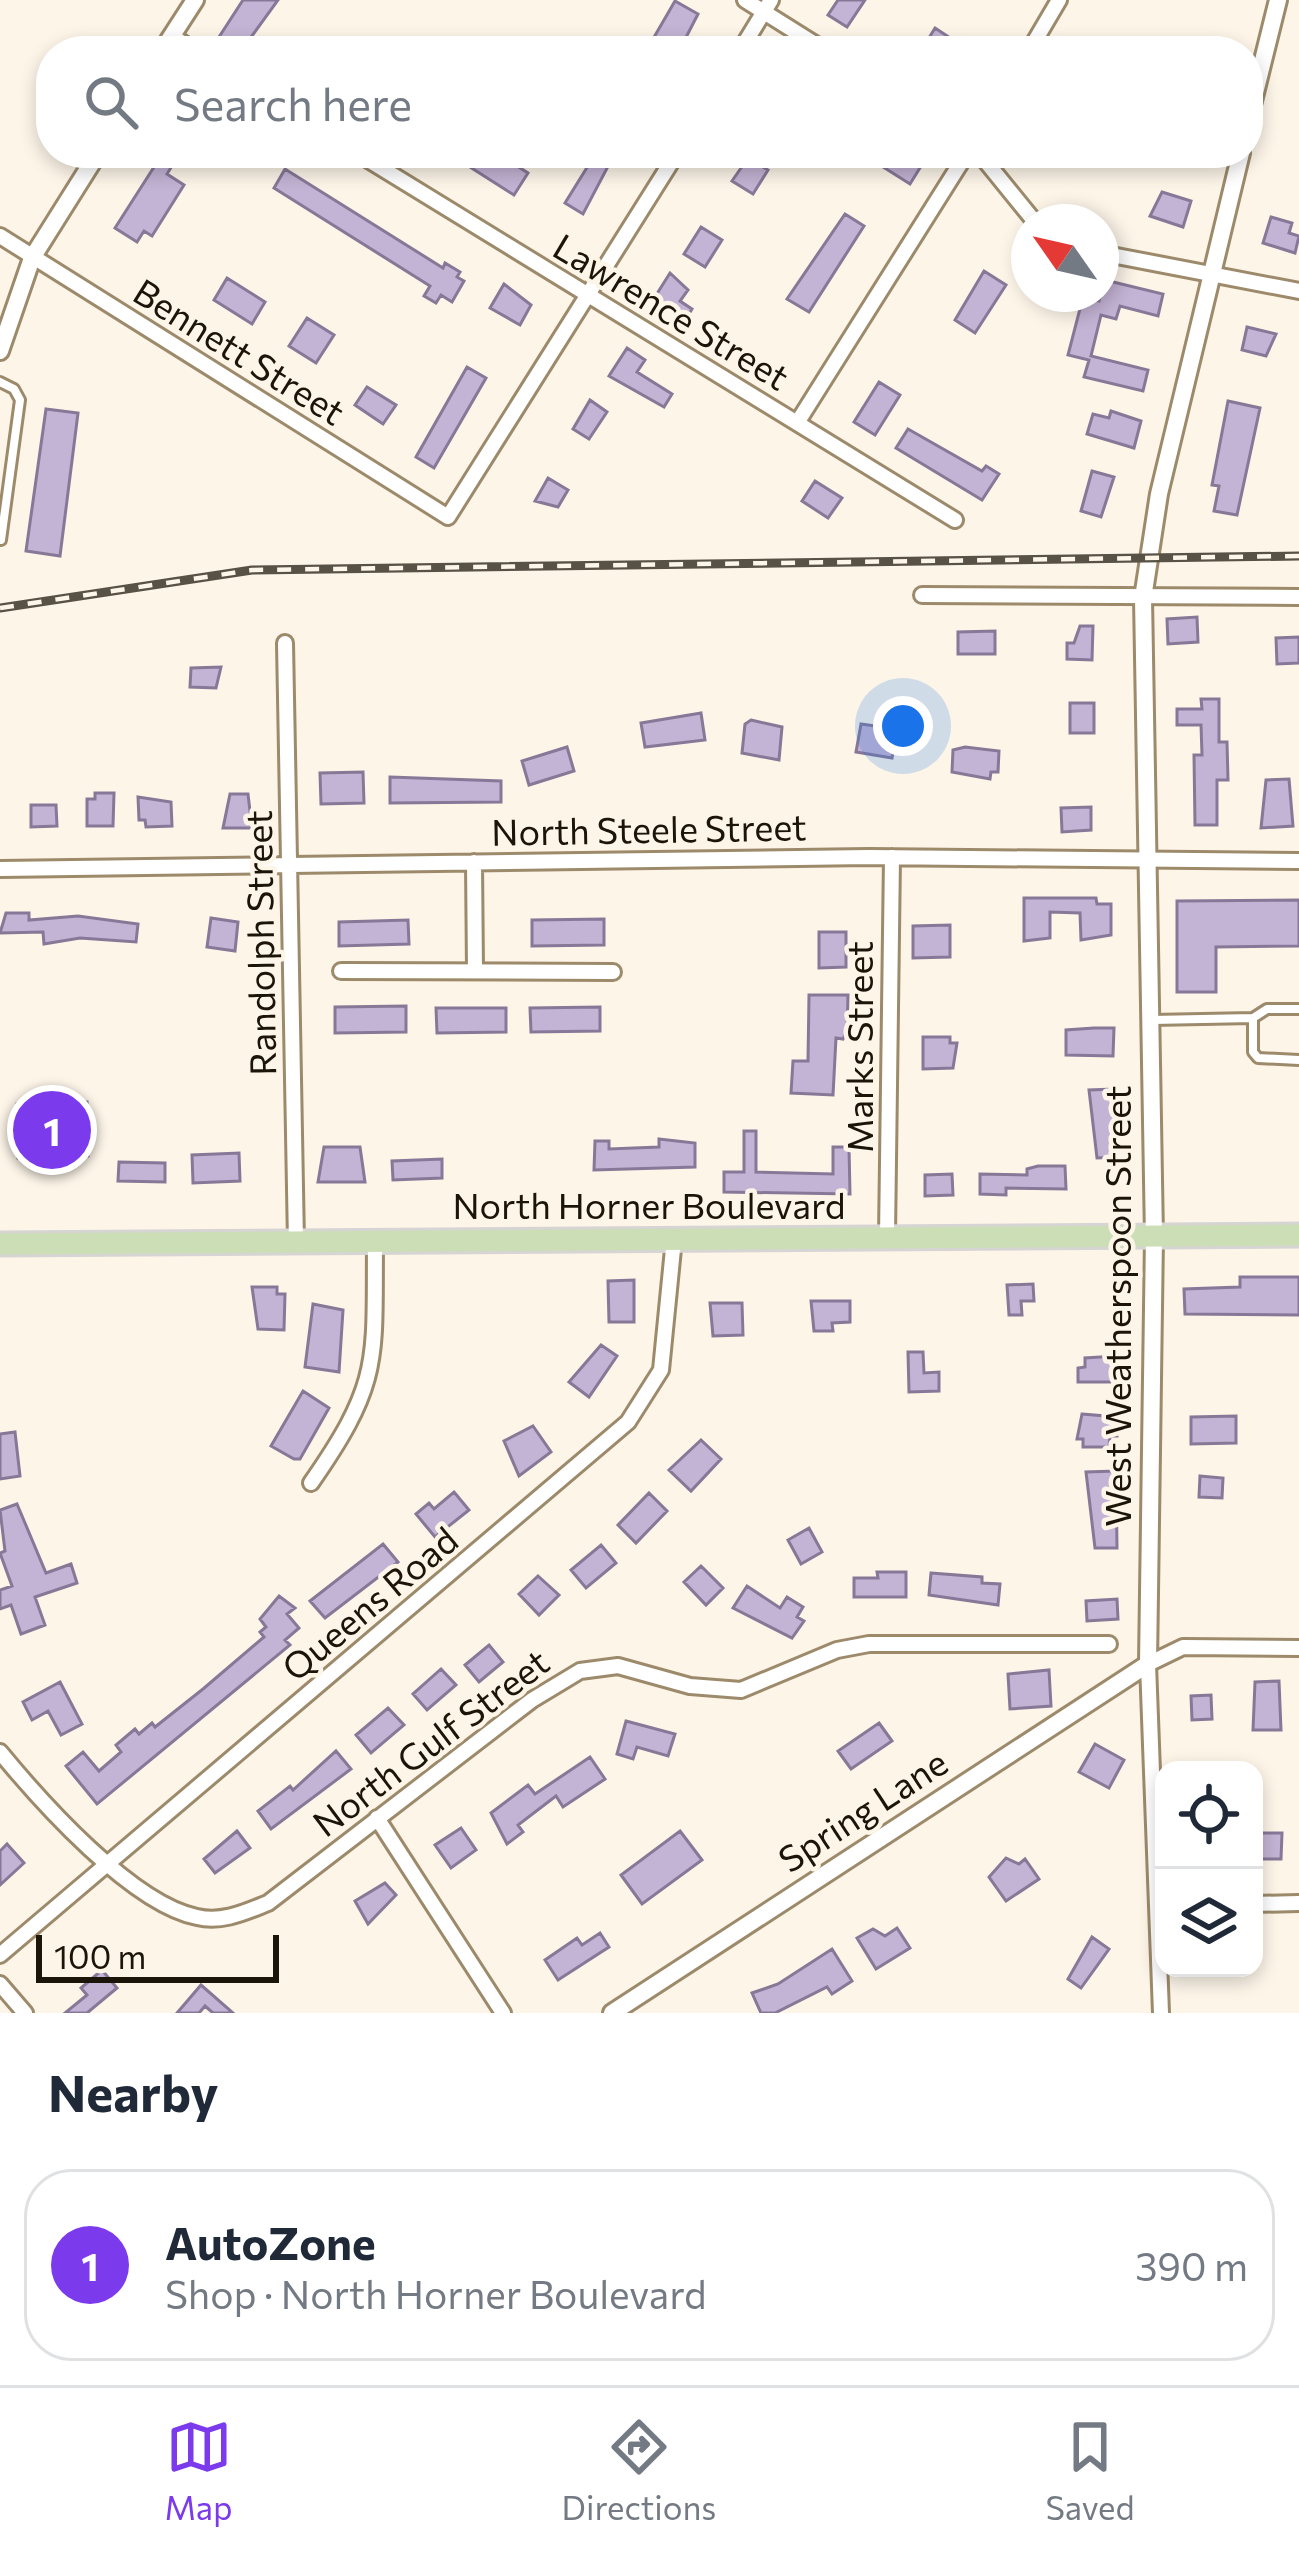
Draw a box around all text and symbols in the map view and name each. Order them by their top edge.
search box [36,36,1263,168]
icon: search [78,69,144,135]
text: Search here [174,75,412,130]
north arrow [1011,204,1119,312]
street label: Lawrence Street [546,223,798,398]
street label: Bennett Street [126,268,354,433]
your location [873,696,933,756]
street label: North Steele Street [491,803,807,853]
street label: Randolph Street [235,810,283,1076]
street label: Marks Street [836,941,880,1153]
pin: 1 [13,1085,91,1175]
street label: West Weatherspoon Street [1094,1085,1138,1527]
street label: North Horner Boulevard [452,1182,846,1226]
street label: Queens Road [272,1516,465,1689]
street label: North Gulf Street [303,1638,556,1844]
street label: Spring Lane [769,1739,954,1880]
map controls [1155,1761,1263,1977]
button: locate [1155,1761,1263,1869]
button: layers [1155,1869,1263,1977]
scale bar [36,1929,279,1982]
text: 100 m [54,1935,146,1976]
text: Nearby [48,2060,218,2123]
text: AutoZone [165,2214,376,2269]
text: 1 [81,2241,99,2289]
text: 390 m [1135,2241,1248,2289]
text: Shop · North Horner Boulevard [165,2269,707,2317]
tab: Map [165,2414,233,2527]
tab: Directions [562,2414,716,2527]
tab: Saved [1045,2414,1134,2527]

